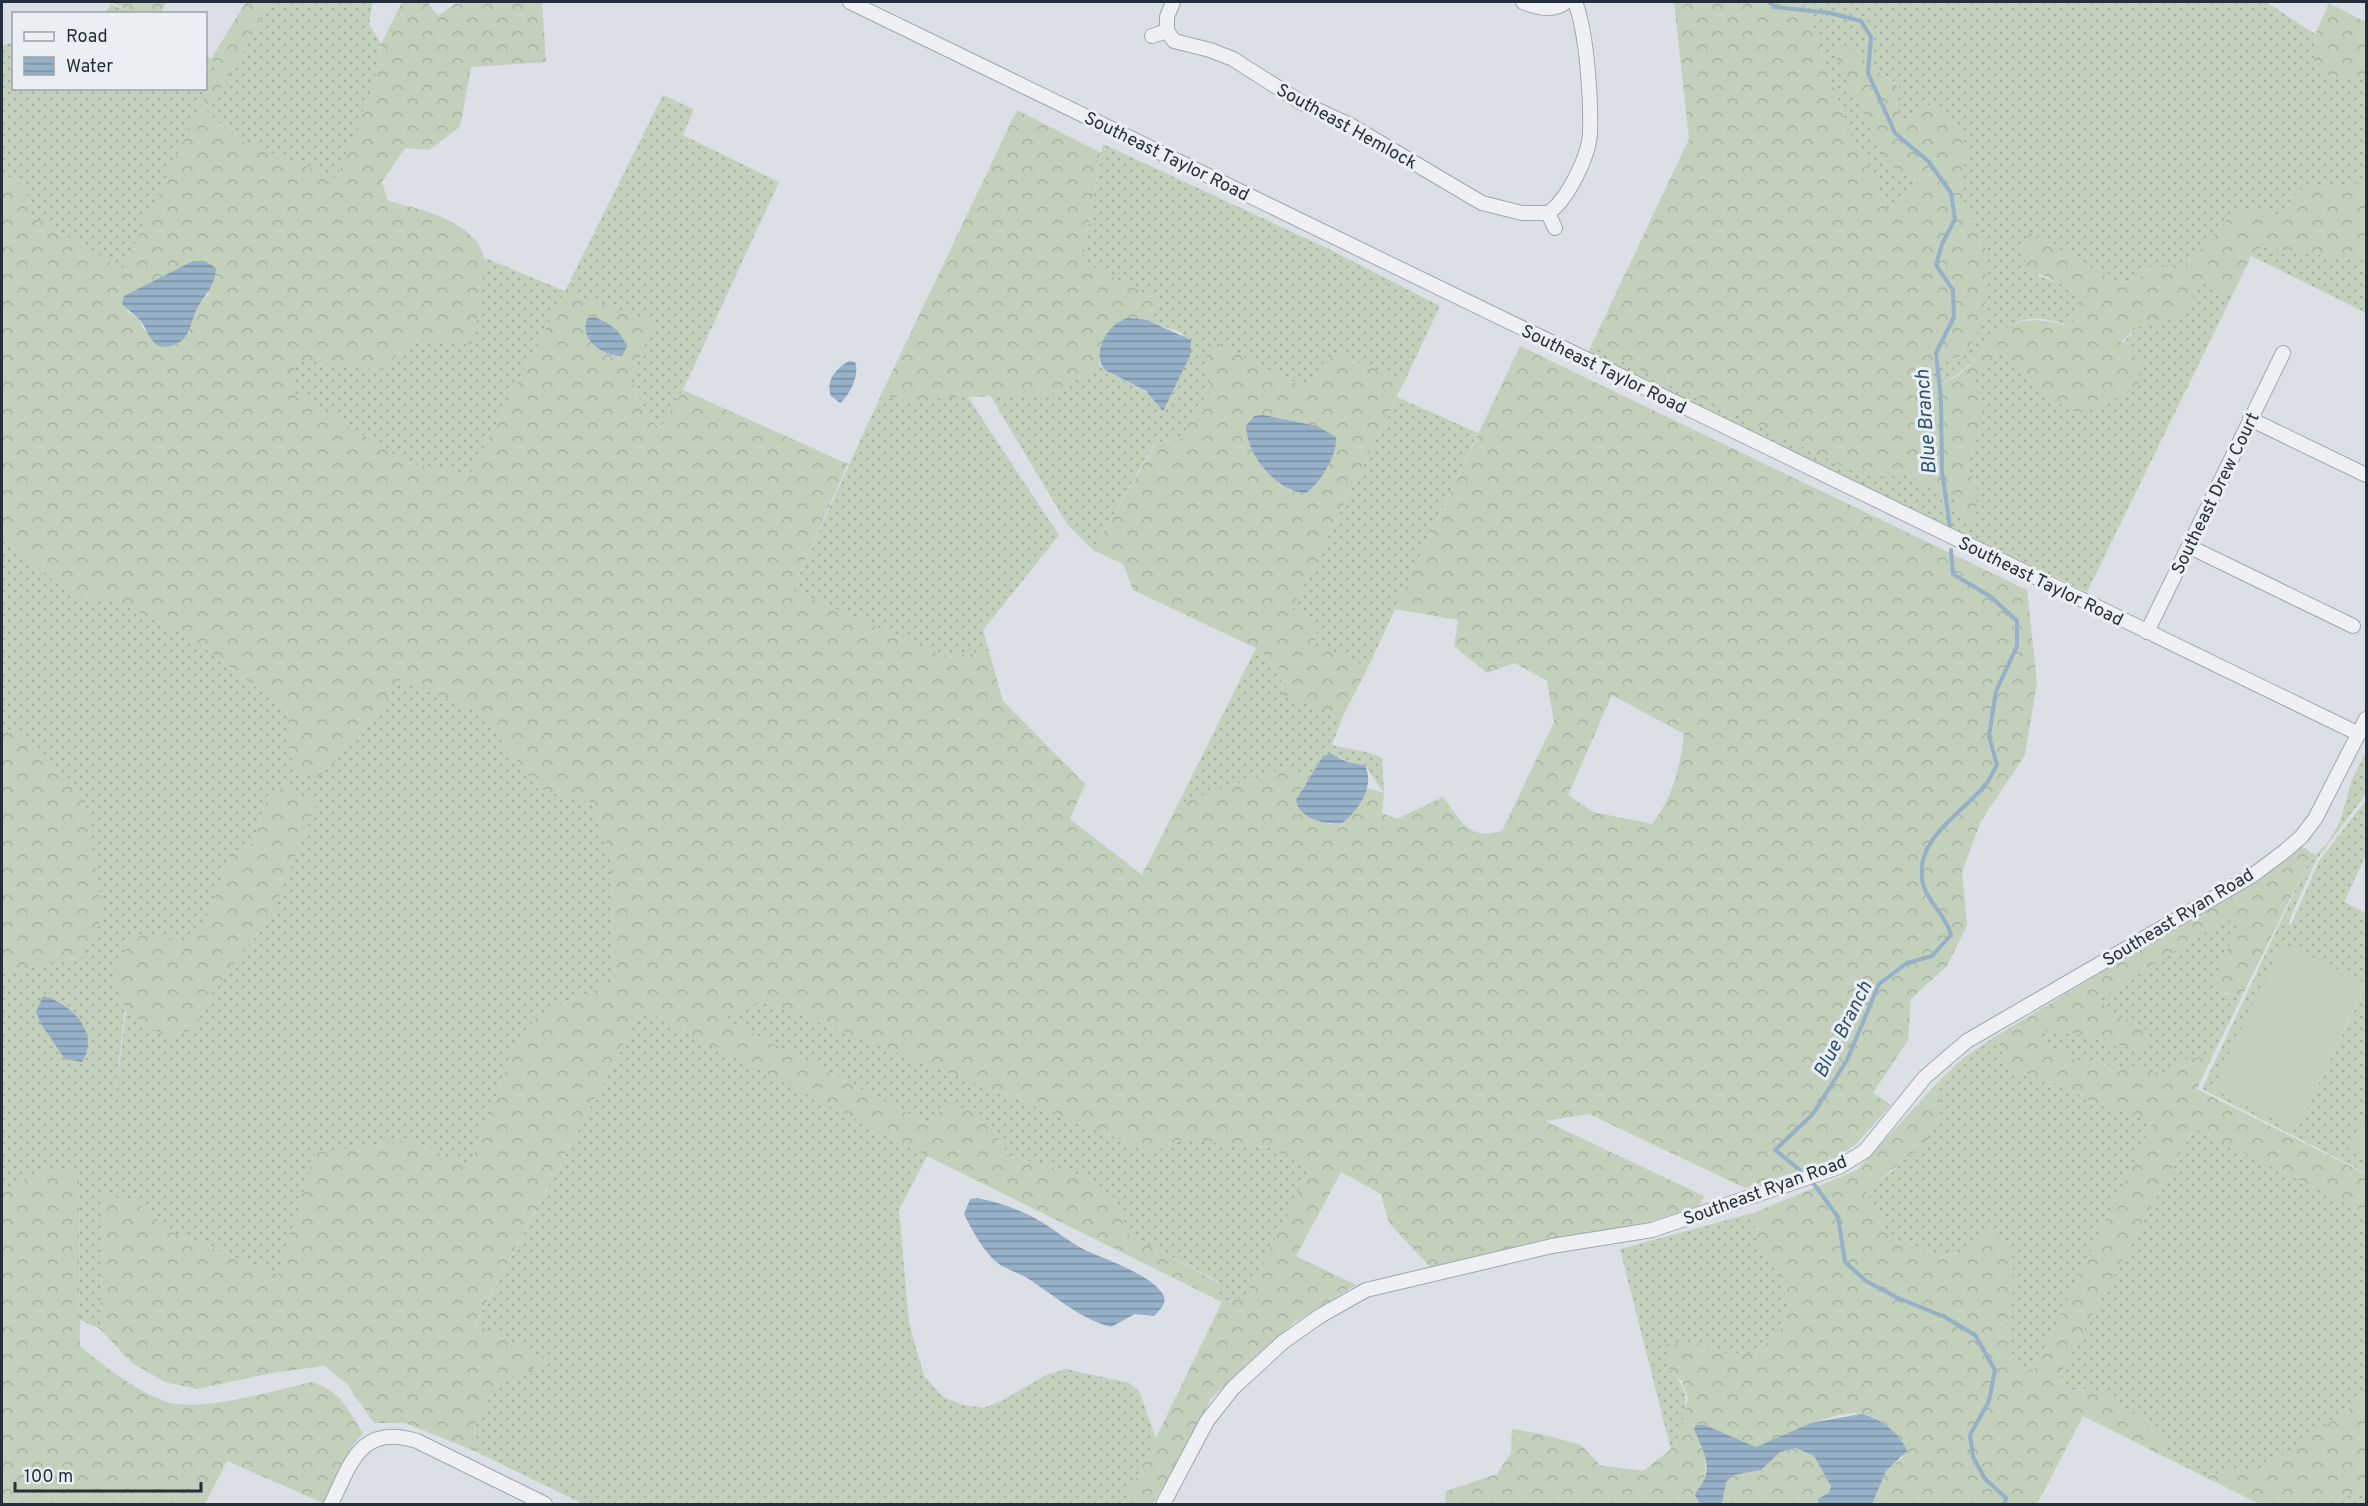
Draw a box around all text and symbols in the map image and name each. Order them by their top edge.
legend [12,12,207,90]
text: Road [66,26,108,49]
text: Water [66,56,113,79]
street label: Southeast Hemlock [1272,79,1421,175]
street label: Southeast Taylor Road [1080,107,1253,207]
street label: Southeast Taylor Road [1517,320,1690,420]
water label: Blue Branch [1910,368,1944,475]
street label: Southeast Drew Court [2167,409,2266,578]
street label: Southeast Taylor Road [1954,532,2127,632]
street label: Southeast Ryan Road [2099,864,2259,973]
water label: Blue Branch [1808,977,1879,1083]
street label: Southeast Ryan Road [1681,1151,1850,1232]
scale bar [15,1455,201,1493]
text: 100 m [24,1466,73,1489]

